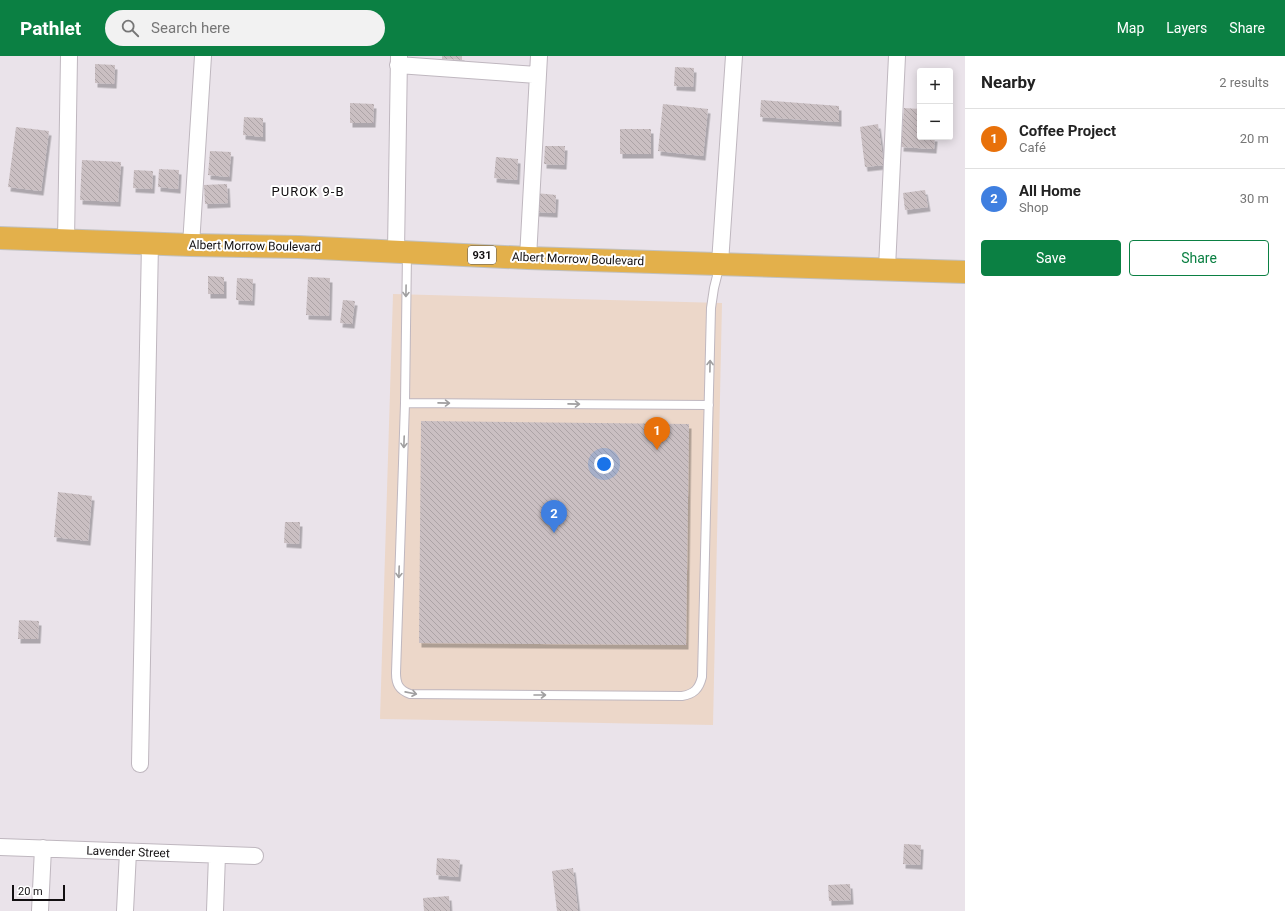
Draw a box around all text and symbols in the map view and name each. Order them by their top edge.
search box [105,10,385,46]
text: Pathlet [20,17,81,40]
icon: search [119,17,141,39]
text: Search here [151,19,230,37]
text: Map [1117,20,1144,36]
text: Layers [1166,20,1207,36]
text: Share [1229,20,1265,36]
map controls [917,68,953,140]
button: + [917,68,953,104]
text: Nearby [981,72,1036,92]
text: 2 results [1219,75,1269,90]
button: − [917,104,953,140]
text: Coffee Project [1019,122,1116,140]
text: 1 [990,131,998,146]
text: 20 m [1240,131,1269,146]
text: Café [1019,140,1046,155]
text: All Home [1019,182,1081,200]
district label: PUROK 9-B [272,184,344,199]
text: 2 [990,191,998,206]
text: 30 m [1240,191,1269,206]
text: Shop [1019,200,1049,215]
street label: Albert Morrow Boulevard [189,238,321,254]
button: Save [981,240,1121,276]
button: Share [1129,240,1269,276]
road number: 931 [468,246,496,264]
street label: Albert Morrow Boulevard [512,250,644,268]
one-way arrow [403,284,410,297]
one-way arrow [706,360,713,373]
one-way arrow [437,399,450,407]
one-way arrow [567,400,580,408]
pin: 1 [644,417,670,450]
one-way arrow [400,435,408,448]
your location [594,454,614,474]
pin: 2 [541,500,567,533]
one-way arrow [396,565,403,578]
one-way arrow [404,689,417,697]
one-way arrow [533,691,546,699]
street label: Lavender Street [86,844,170,860]
scale bar [12,883,65,902]
text: 20 m [18,885,43,898]

